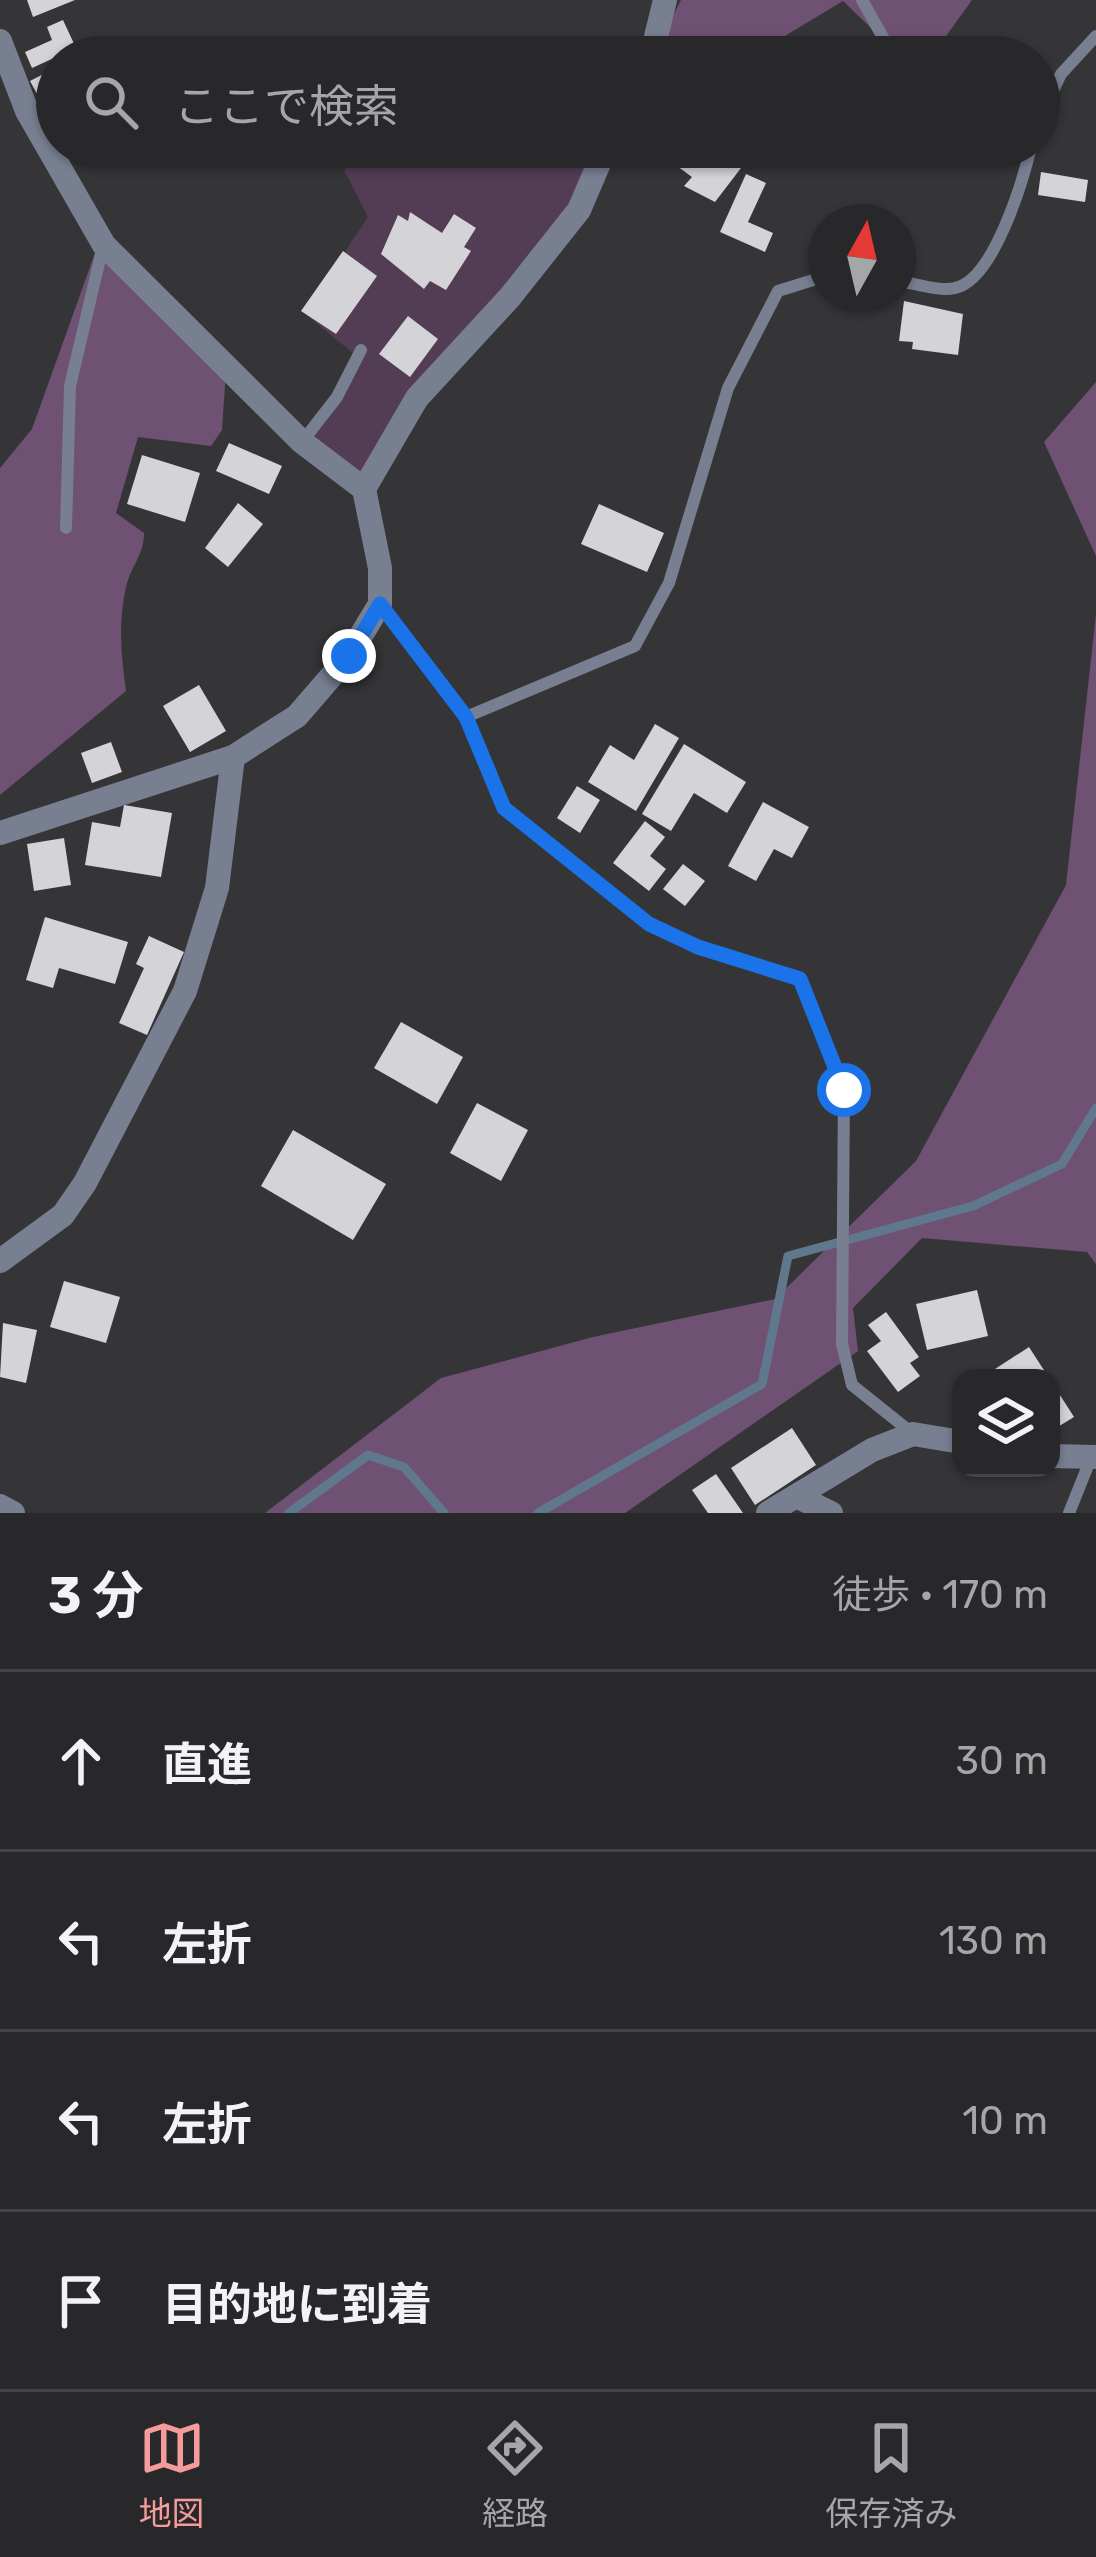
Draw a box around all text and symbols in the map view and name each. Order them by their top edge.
search box [36,36,1060,168]
icon: search [78,69,144,135]
text: ここで検索 [174,80,399,133]
north arrow [808,204,916,312]
route end [322,629,376,683]
route start [817,1063,871,1117]
map controls [952,1369,1060,1477]
button: layers [952,1369,1060,1477]
text: 3 分 [48,1565,143,1626]
text: 徒歩 · 170 m [832,1572,1048,1618]
icon: ahead [48,1728,114,1794]
text: 直進 [162,1738,252,1791]
text: 30 m [956,1738,1048,1784]
icon: left [48,1908,114,1974]
text: 左折 [162,1918,252,1971]
text: 130 m [939,1918,1048,1964]
icon: left [48,2088,114,2154]
text: 左折 [162,2098,252,2151]
text: 10 m [962,2098,1048,2144]
icon: arrive [48,2268,114,2334]
text: 目的地に到着 [162,2278,432,2331]
tab: 地図 [139,2415,205,2535]
tab: 経路 [482,2415,548,2535]
tab: 保存済み [825,2415,957,2535]

